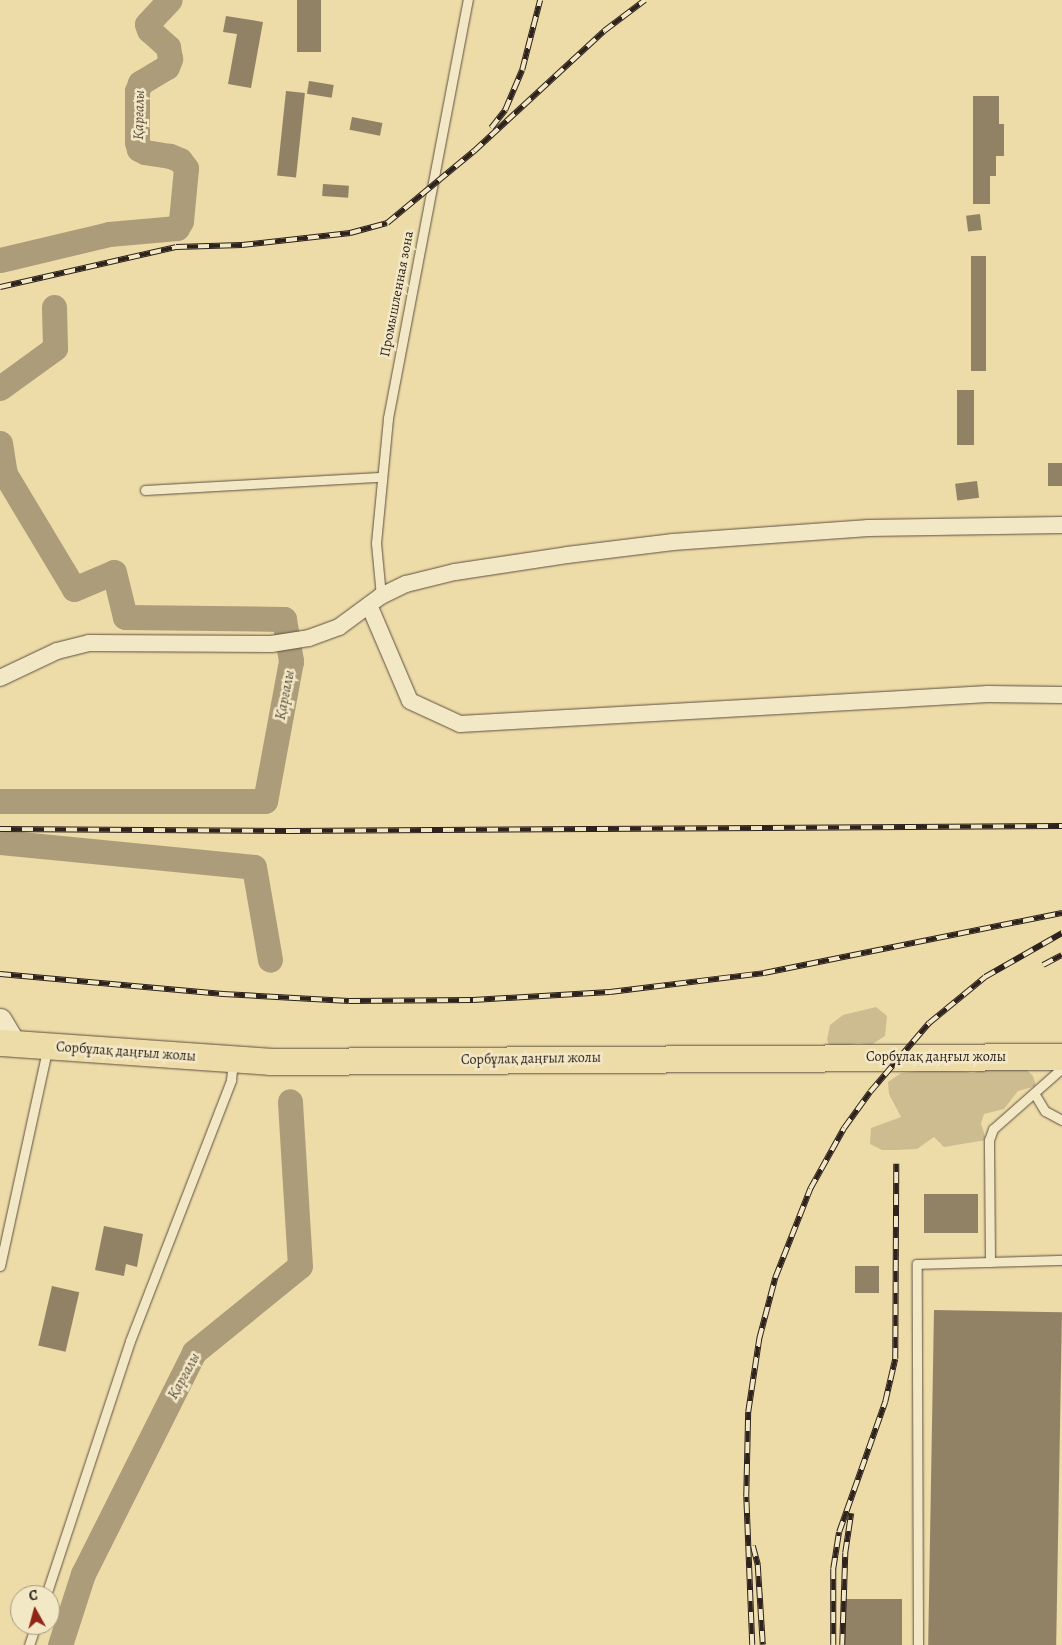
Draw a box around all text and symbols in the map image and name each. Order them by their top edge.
water label: Қарғалы [130,90,148,140]
street label: Промышленная зона [377,230,417,358]
water label: Қарғалы [271,669,299,721]
street label: Сорбұлақ даңғыл жолы [56,1039,196,1065]
street label: Сорбұлақ даңғыл жолы [461,1049,601,1069]
street label: Сорбұлақ даңғыл жолы [866,1049,1006,1065]
water label: Қарғалы [164,1350,204,1402]
north arrow [10,1585,60,1635]
text: С [28,1586,39,1606]

